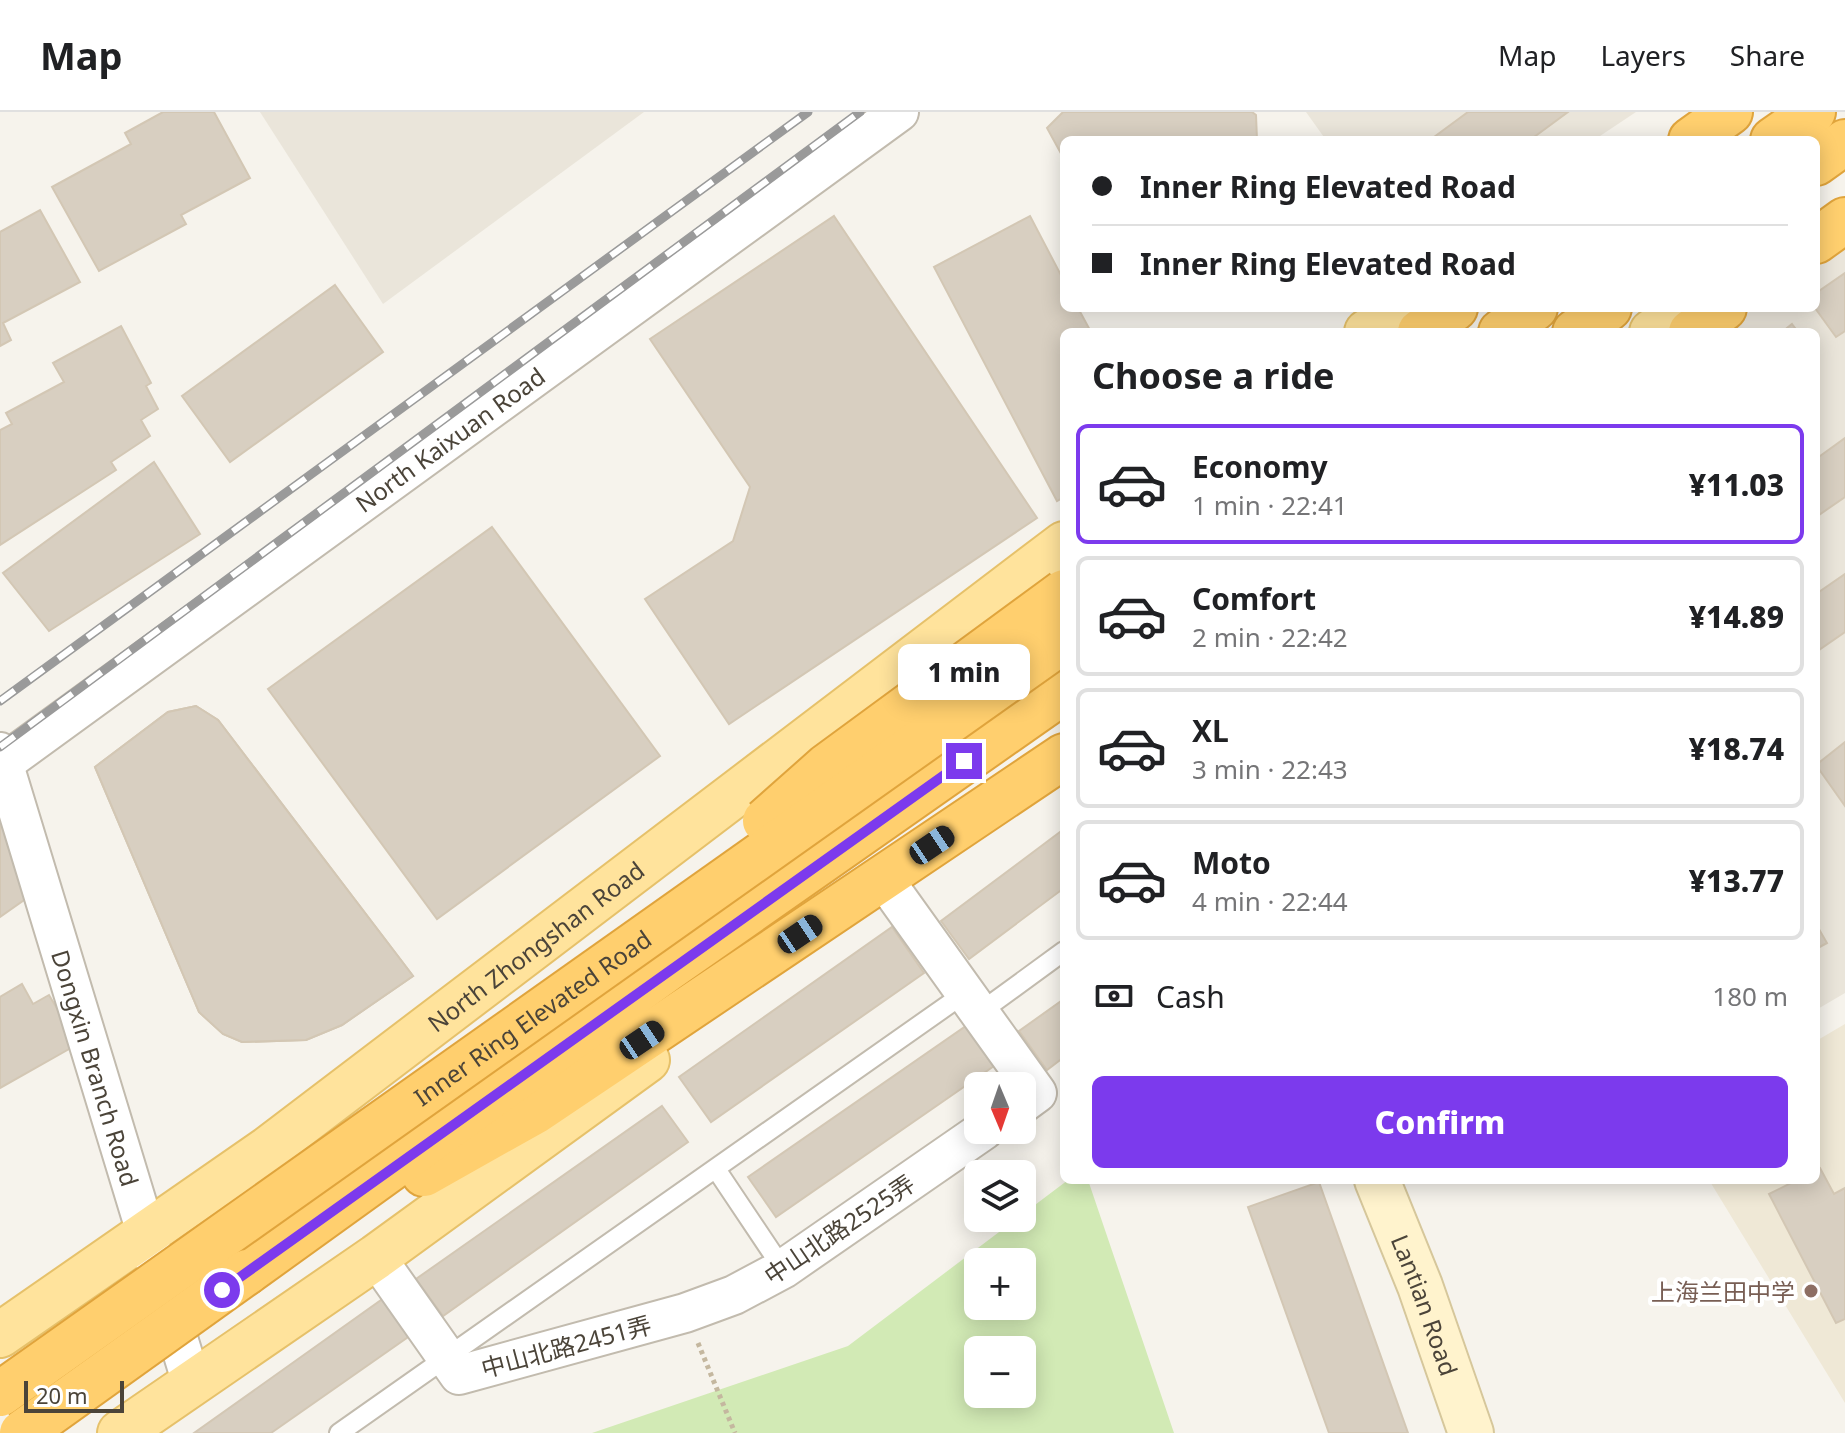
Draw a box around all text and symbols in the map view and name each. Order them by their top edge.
text: Map [40,29,123,81]
text: Map [1498,36,1556,74]
text: Layers [1600,36,1686,74]
text: Share [1730,36,1805,74]
text: Inner Ring Elevated Road [1140,166,1516,207]
text: Inner Ring Elevated Road [1140,243,1516,284]
text: Choose a ride [1092,351,1334,400]
street label: North Kaixuan Road [348,359,551,519]
text: Economy [1192,446,1328,487]
icon: car [1096,448,1168,520]
text: ¥11.03 [1689,464,1784,505]
text: 1 min · 22:41 [1192,487,1348,523]
text: Comfort [1192,578,1316,619]
icon: car [1096,580,1168,652]
text: ¥14.89 [1689,596,1784,637]
text: 2 min · 22:42 [1192,619,1348,655]
callout: 1 min [898,645,1030,701]
text: 1 min [928,654,1000,690]
text: XL [1192,710,1229,751]
icon: car [1096,712,1168,784]
text: ¥18.74 [1689,728,1784,769]
route end [946,743,982,779]
text: 3 min · 22:43 [1192,751,1348,787]
car [905,822,959,868]
text: Moto [1192,842,1271,883]
icon: car [1096,844,1168,916]
street label: North Zhongshan Road [420,853,650,1039]
text: ¥13.77 [1689,860,1784,901]
text: 4 min · 22:44 [1192,883,1348,919]
car [773,911,827,957]
street label: Inner Ring Elevated Road [407,922,657,1113]
street label: Dongxin Branch Road [44,946,147,1190]
icon: cash [1092,974,1136,1018]
text: Cash [1156,976,1225,1017]
text: 180 m [1712,978,1788,1014]
car [615,1017,669,1063]
north arrow [964,1072,1036,1144]
map controls [964,1072,1036,1408]
button: Confirm [1092,1076,1788,1168]
button: layers [964,1160,1036,1232]
street label: 中山北路2525弄 [757,1166,921,1292]
street label: Lantian Road [1384,1229,1466,1380]
button: + [964,1248,1036,1320]
route start [204,1272,240,1308]
place label: 上海兰田中学 [1651,1275,1795,1308]
marker: 上海兰田中学 [1802,1282,1820,1300]
street label: 中山北路2451弄 [477,1307,655,1385]
button: − [964,1336,1036,1408]
scale bar [24,1377,124,1413]
text: 20 m [36,1380,87,1410]

